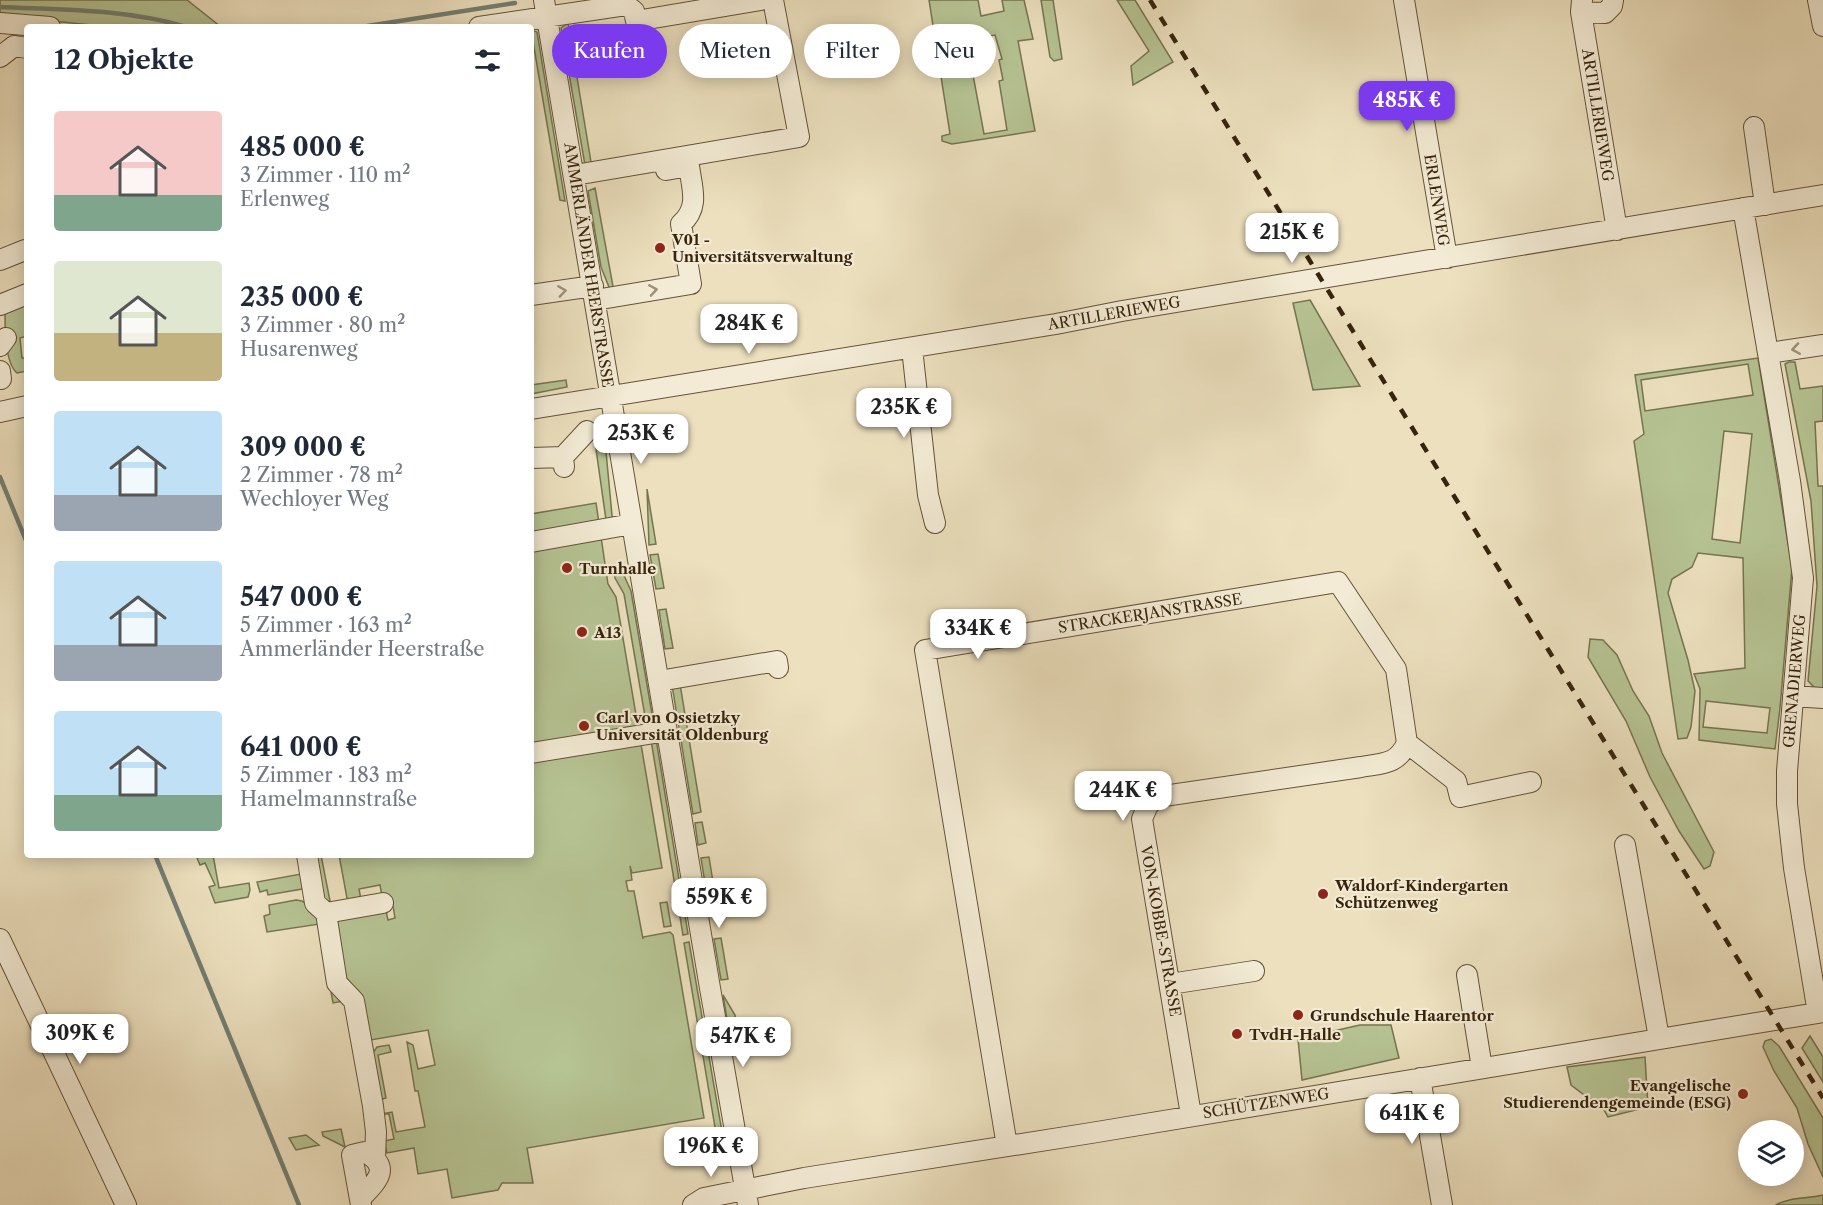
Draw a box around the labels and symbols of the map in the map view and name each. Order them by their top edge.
street label: ARTILLERIEWEG [1578,46,1618,183]
pin: 485K € [1358,81,1456,132]
street label: AMMERLÄNDER HEERSTRASSE [560,140,618,389]
street label: ERLENWEG [1420,153,1454,247]
pin: 215K € [1243,213,1341,264]
place label: V01 - Universitätsverwaltung [671,230,853,266]
marker: V01 - Universitätsverwaltung [653,241,667,255]
one-way arrow [557,285,567,297]
one-way arrow [648,285,657,297]
street label: ARTILLERIEWEG [1045,292,1182,334]
pin: 284K € [700,304,798,355]
one-way arrow [1791,342,1801,355]
pin: 235K € [855,388,953,439]
pin: 253K € [592,414,690,465]
place label: Turnhalle [579,559,656,578]
marker: Turnhalle [560,561,574,575]
street label: STRACKERJANSTRASSE [1057,589,1243,637]
pin: 334K € [929,609,1027,660]
street label: GRENADIERWEG [1779,613,1809,749]
place label: A13 [593,623,621,642]
marker: A13 [575,625,589,639]
place label: Carl von Ossietzky Universität Oldenburg [596,708,768,744]
marker: Carl von Ossietzky Universität Oldenburg [577,719,591,733]
pin: 244K € [1074,771,1172,822]
street label: VON-KOBBE-STRASSE [1136,843,1185,1018]
place label: Waldorf-Kindergarten Schützenweg [1334,876,1509,912]
pin: 559K € [670,878,768,929]
marker: Waldorf-Kindergarten Schützenweg [1316,887,1330,901]
place label: Grundschule Haarentor [1310,1006,1495,1025]
marker: Grundschule Haarentor [1291,1008,1305,1022]
pin: 309K € [31,1014,129,1065]
pin: 547K € [694,1017,792,1068]
place label: TvdH-Halle [1249,1025,1341,1044]
marker: TvdH-Halle [1230,1027,1244,1041]
place label: Evangelische Studierendengemeinde (ESG) [1503,1076,1731,1112]
street label: SCHÜTZENWEG [1201,1084,1331,1122]
marker: Evangelische Studierendengemeinde (ESG) [1736,1087,1750,1101]
pin: 641K € [1363,1094,1461,1145]
pin: 196K € [662,1127,760,1178]

